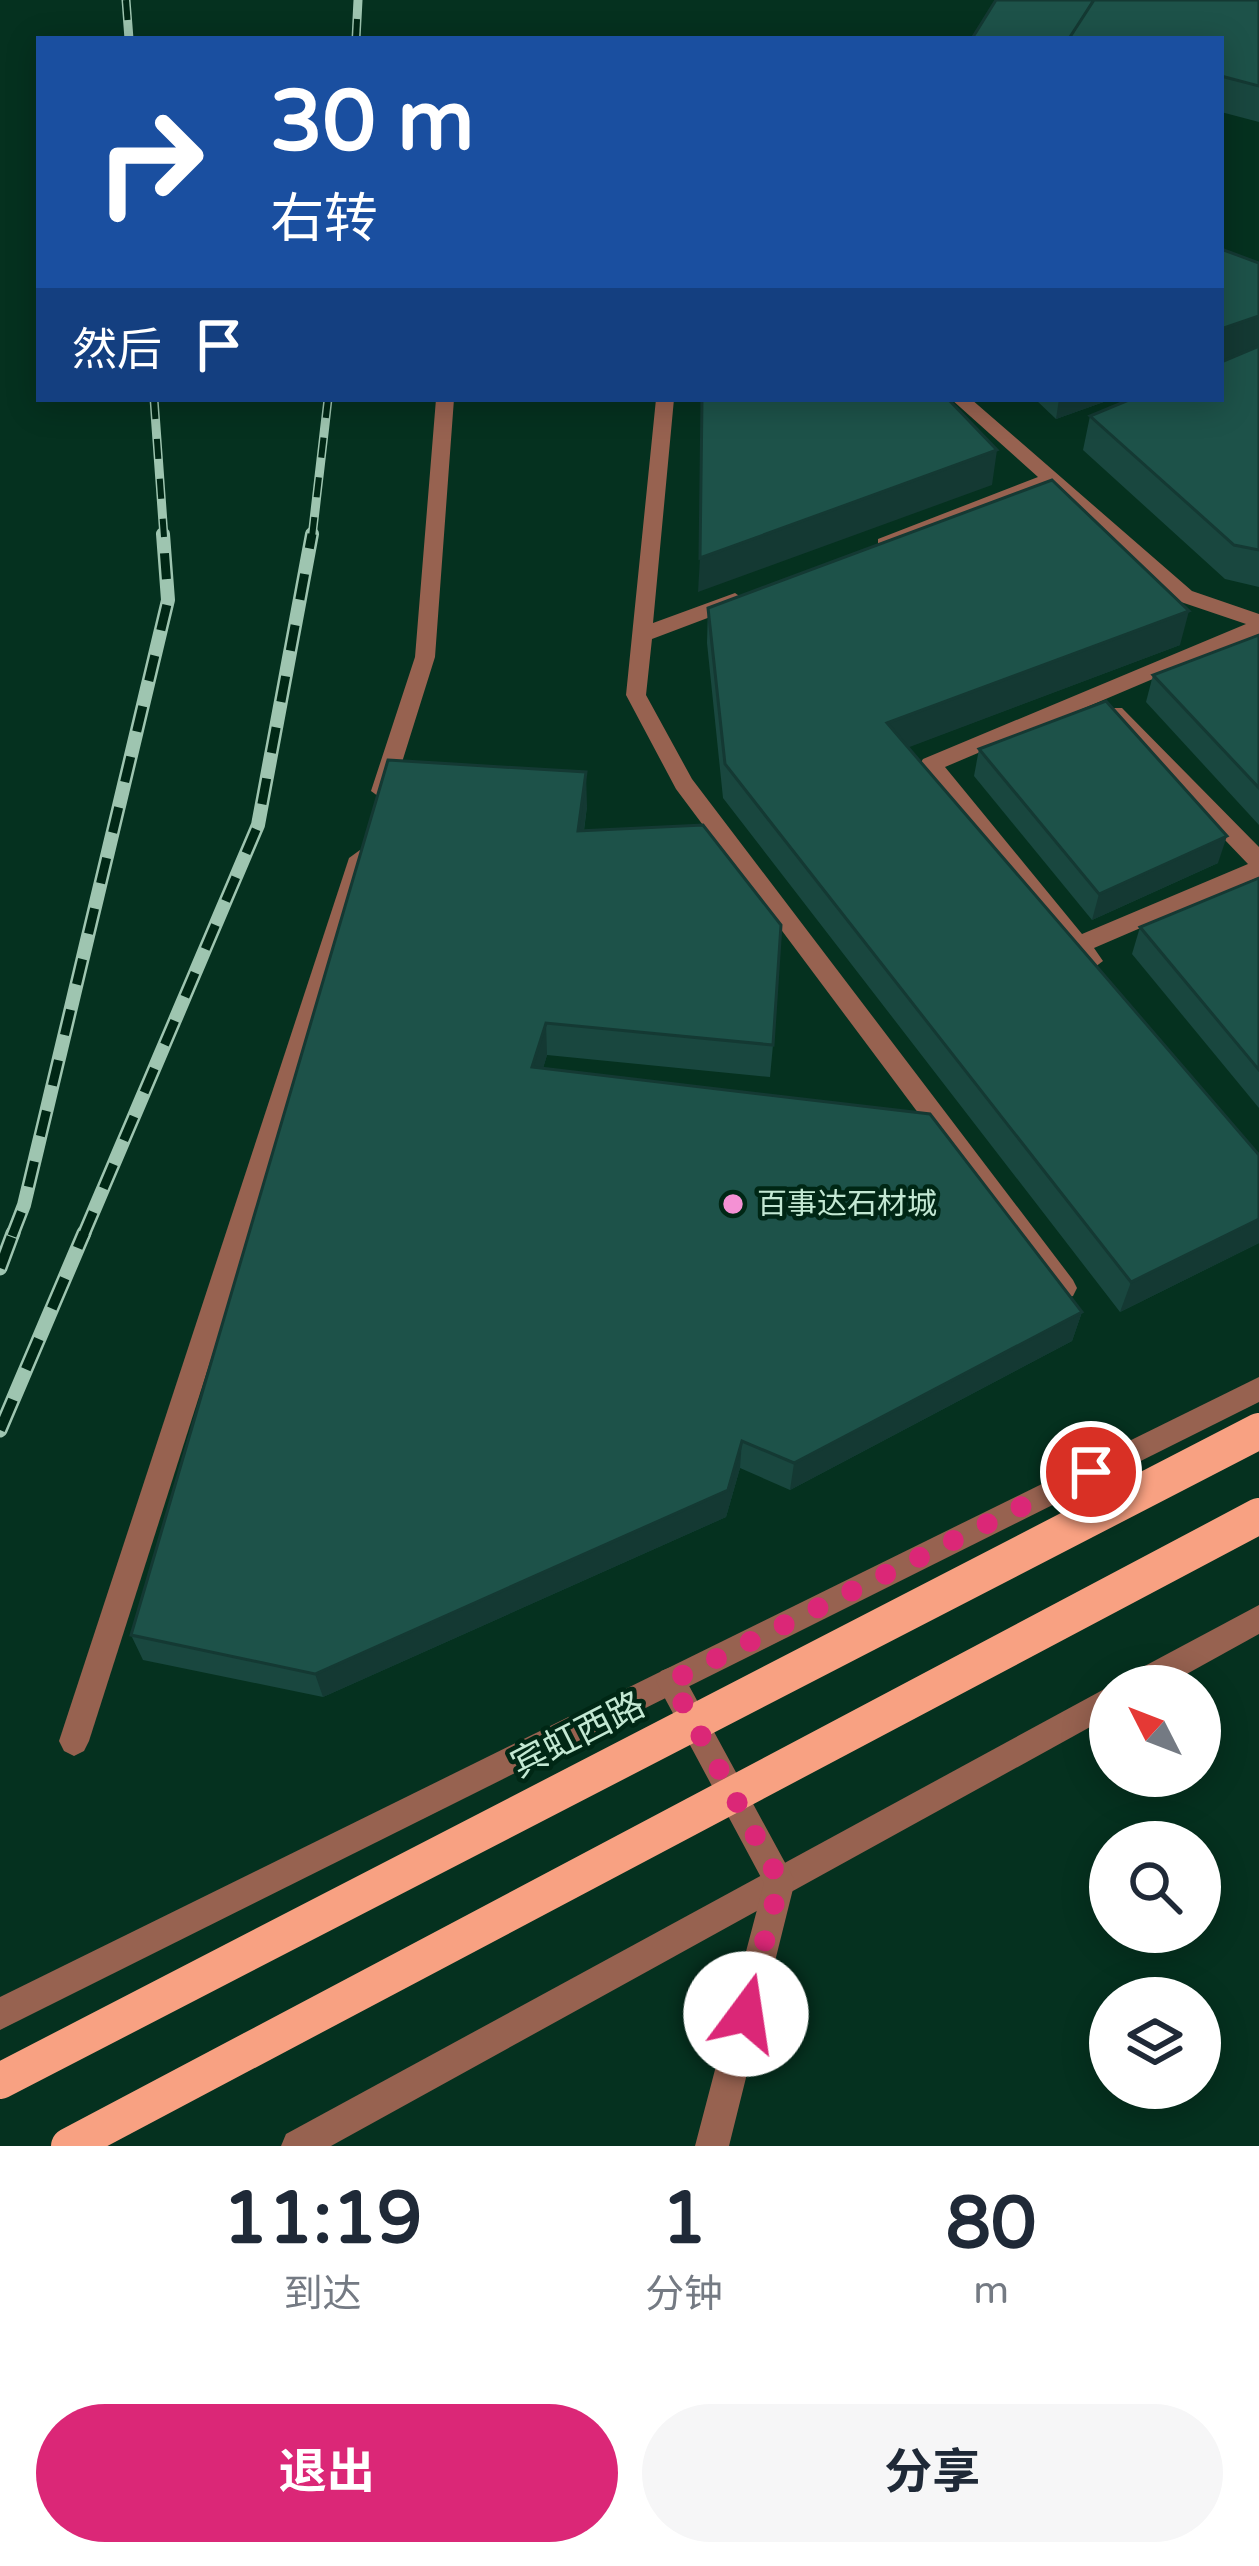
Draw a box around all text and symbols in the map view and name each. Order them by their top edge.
text: 30 m [270,72,474,173]
icon: right [72,84,228,240]
text: 右转 [270,187,378,252]
icon: arrive [186,312,252,378]
text: 然后 [72,324,162,378]
place label: 百事达石材城 [757,1186,937,1223]
marker: 百事达石材城 [720,1191,746,1217]
pin [1040,1421,1142,1523]
icon: arrive [1058,1439,1124,1505]
north arrow [1089,1665,1221,1797]
map controls [1089,1665,1221,2109]
street label: 宾虹西路 [504,1683,652,1787]
button: search [1089,1821,1221,1953]
position arrow [683,1951,809,2077]
button: layers [1089,1977,1221,2109]
text: 11:19 [223,2176,422,2263]
text: 1 [661,2176,707,2263]
text: 80 [946,2181,1036,2268]
text: m [973,2267,1009,2314]
text: 到达 [284,2271,362,2318]
text: 分钟 [645,2271,723,2318]
button: 退出 [36,2404,618,2542]
button: 分享 [642,2404,1223,2542]

